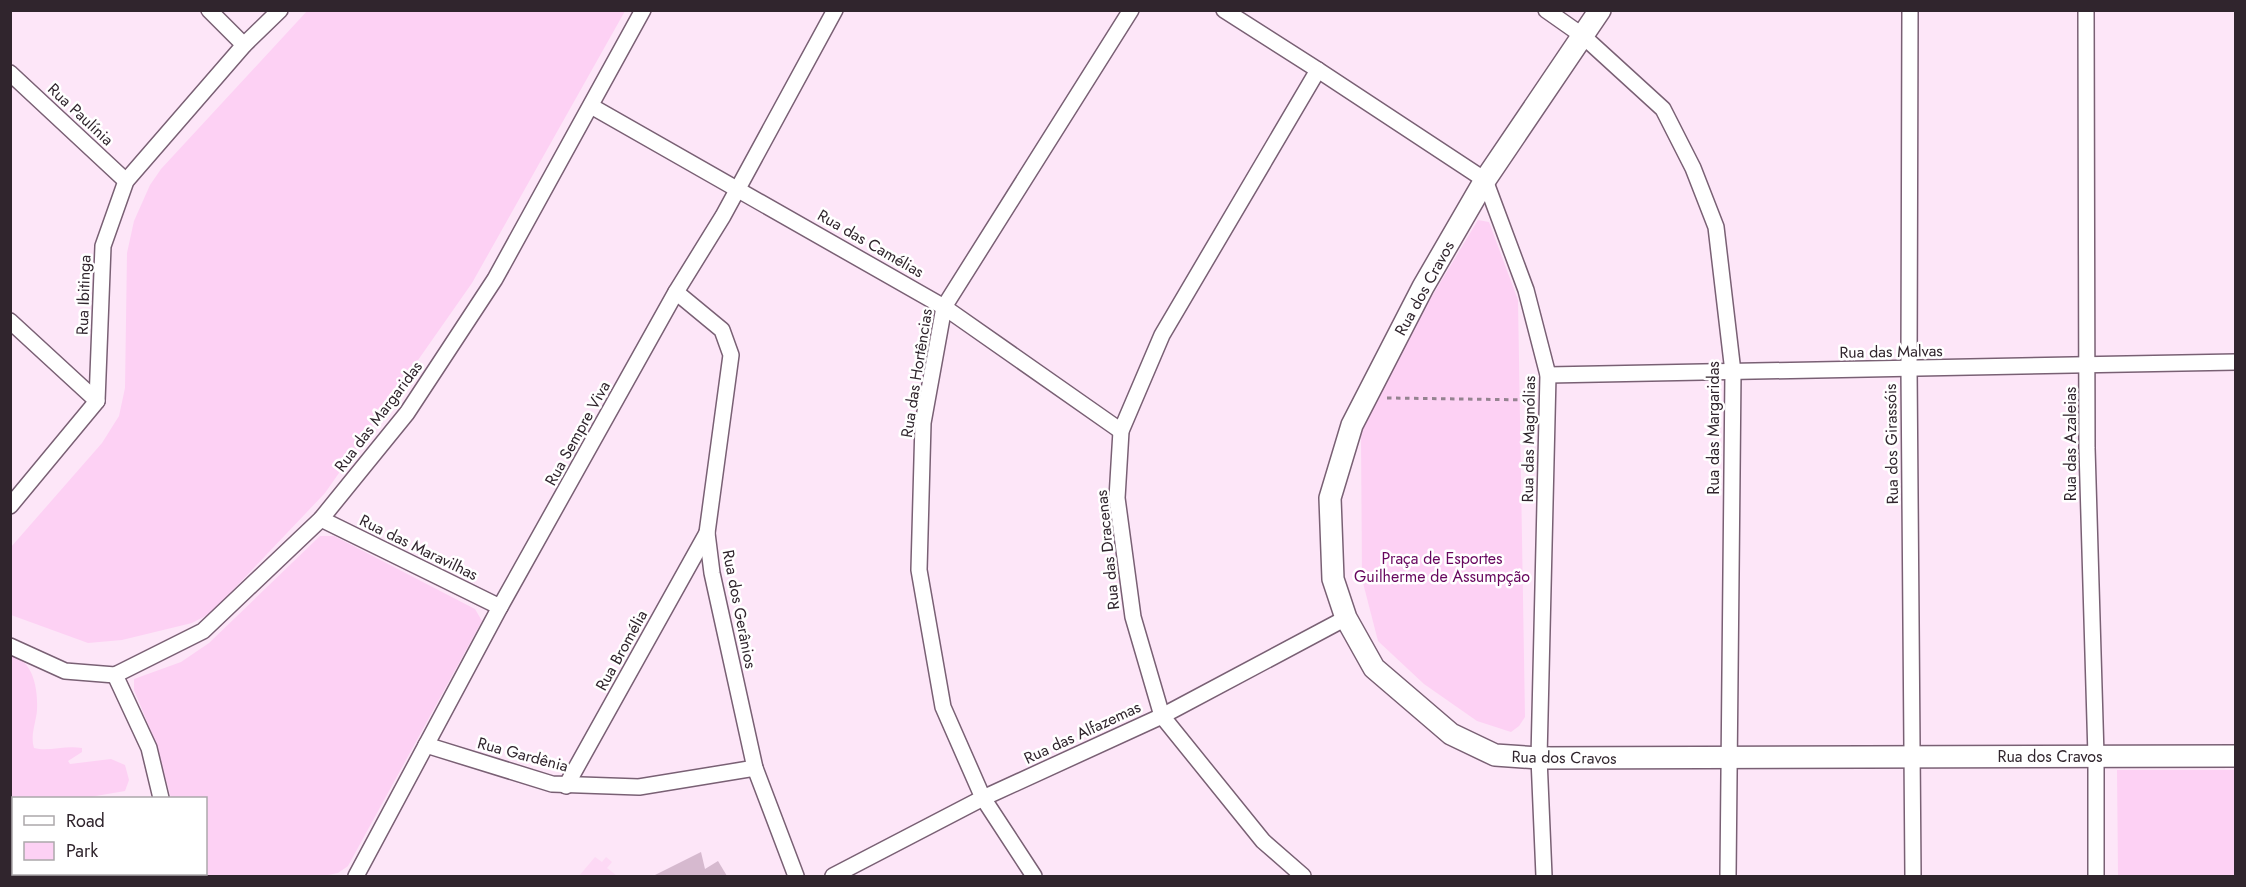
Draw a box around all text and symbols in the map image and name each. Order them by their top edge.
street label: Rua Paulínia [43,78,119,151]
street label: Rua das Camélias [813,204,928,283]
street label: Rua dos Cravos [1389,237,1460,340]
street label: Rua Ibitinga [71,254,96,336]
street label: Rua das Hortências [895,307,938,439]
street label: Rua das Malvas [1839,339,1943,364]
street label: Rua das Margaridas [329,356,428,477]
street label: Rua das Margaridas [1702,361,1725,495]
street label: Rua das Magnólias [1516,375,1541,503]
street label: Rua Sempre Viva [539,377,616,490]
street label: Rua dos Girassóis [1879,383,1904,505]
street label: Rua das Azaleias [2059,387,2082,501]
street label: Rua das Dracenas [1090,489,1125,611]
street label: Rua das Maravilhas [356,509,482,586]
park label: Praça de Esportes Guilherme de Assumpção [1354,547,1530,588]
street label: Rua dos Gerânios [717,548,762,670]
street label: Rua Bromélia [590,606,653,695]
street label: Rua das Alfazemas [1020,695,1144,770]
street label: Rua Gardênia [475,731,571,778]
street label: Rua dos Cravos [1511,745,1617,770]
street label: Rua dos Cravos [1997,745,2103,768]
legend [12,797,207,875]
text: Road [66,808,105,834]
text: Park [66,838,98,864]

